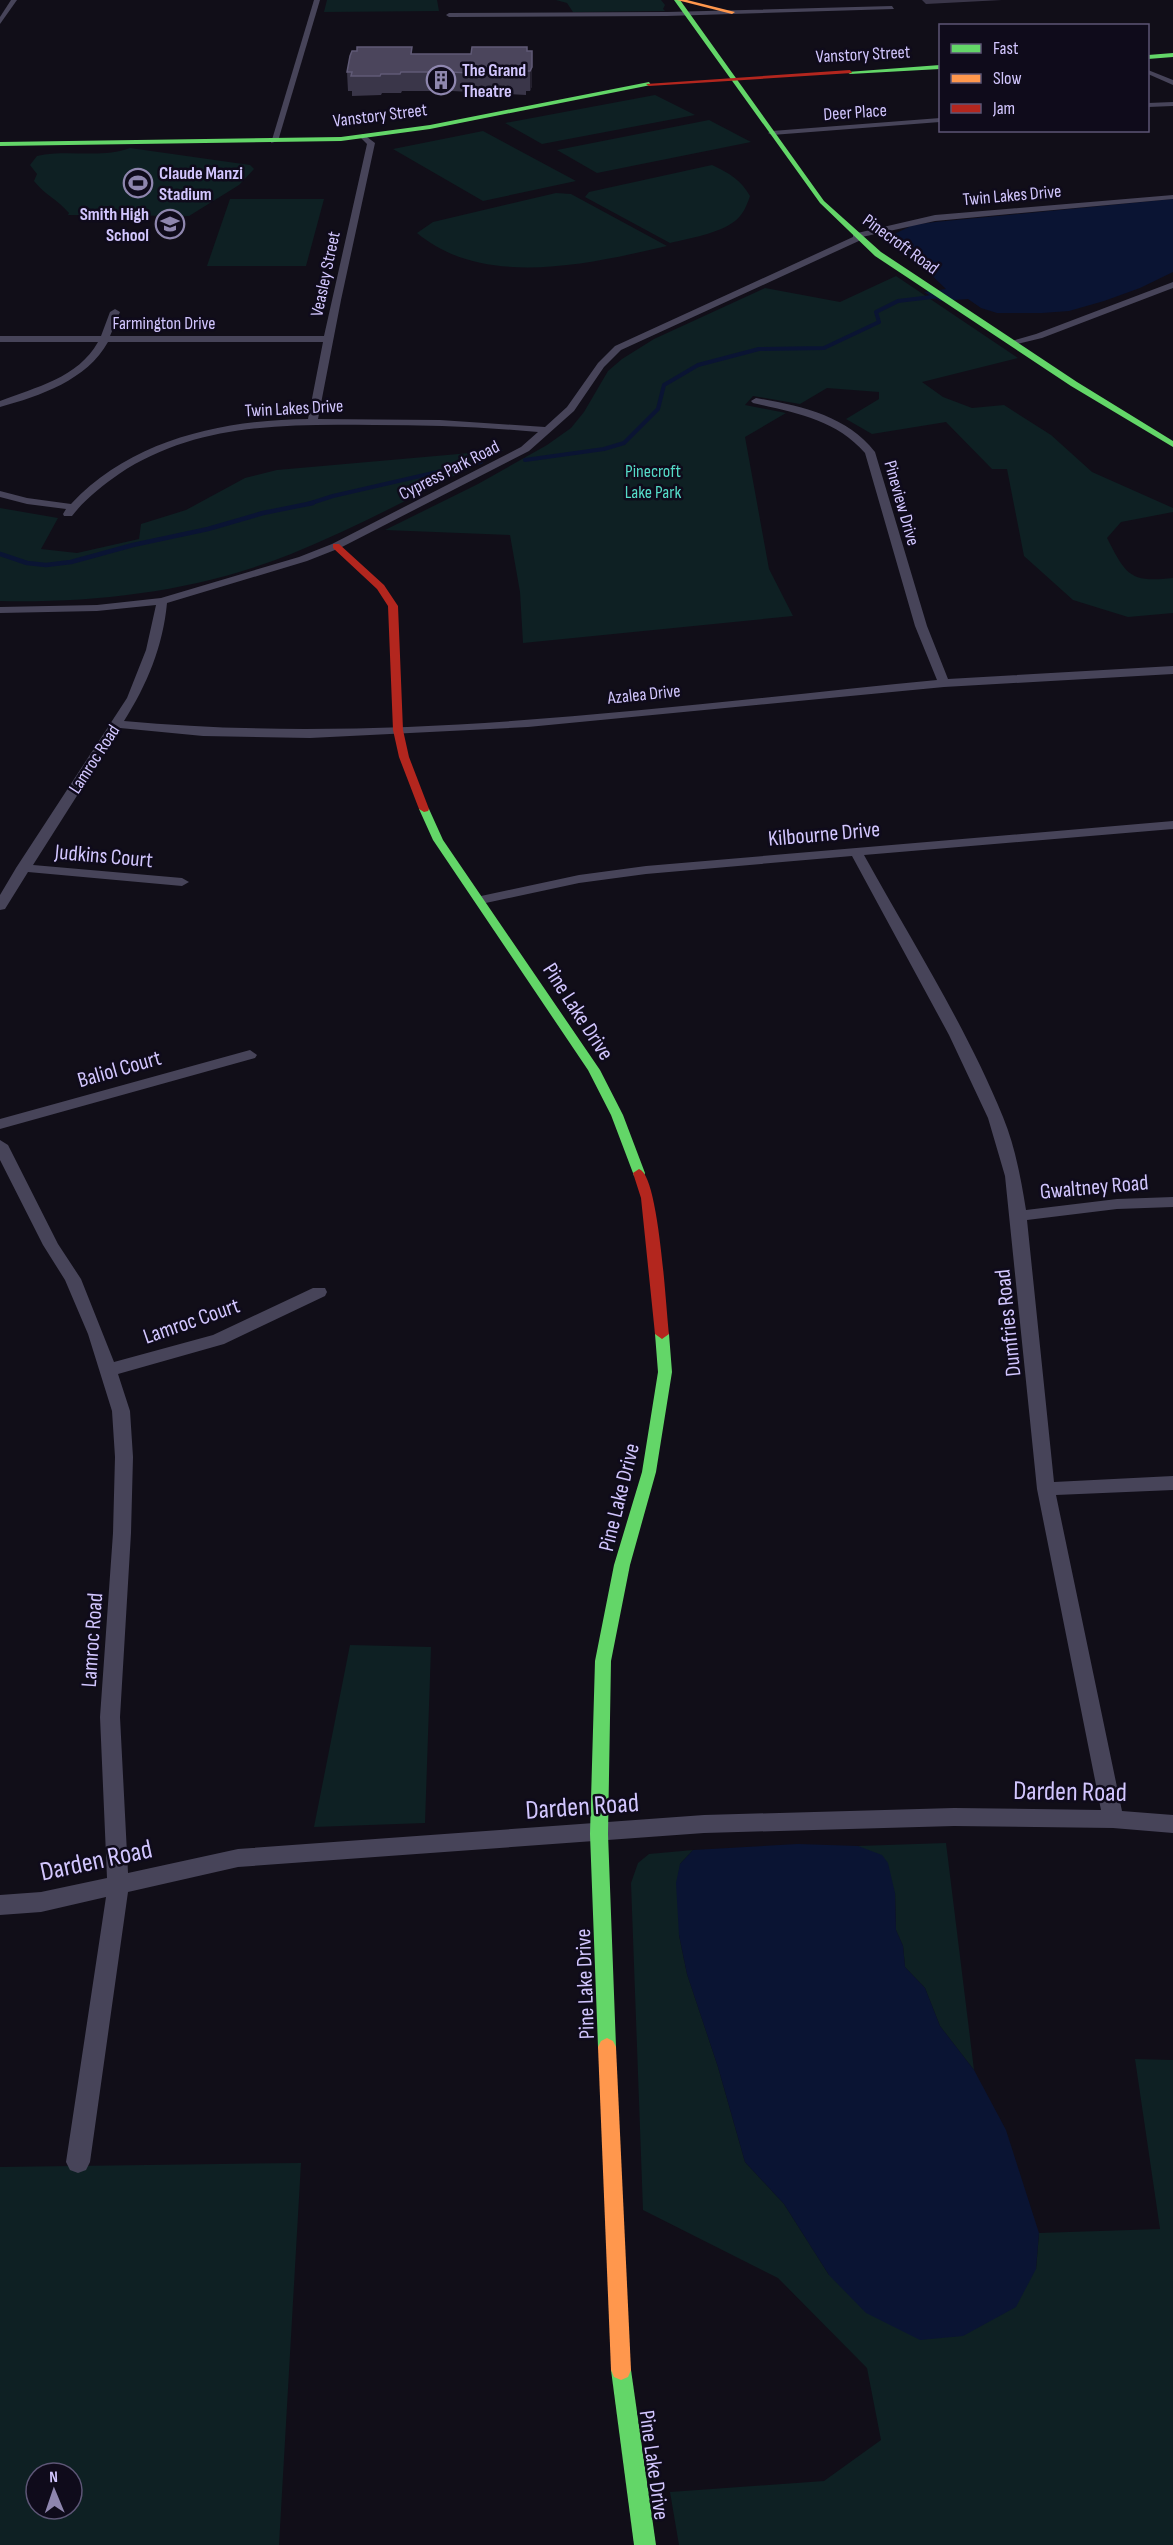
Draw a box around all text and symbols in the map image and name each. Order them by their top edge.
legend [939,24,1149,132]
text: Fast [993,38,1019,59]
street label: Vanstory Street [815,42,911,67]
place label: The Grand Theatre [462,60,526,102]
building icon: The Grand Theatre [425,64,457,96]
text: Slow [993,68,1022,89]
text: Jam [992,98,1015,119]
street label: Vanstory Street [332,99,429,132]
street label: Deer Place [823,100,887,125]
place label: Claude Manzi Stadium [159,163,243,205]
sports icon: Claude Manzi Stadium [122,167,154,199]
street label: Twin Lakes Drive [962,181,1062,210]
place label: Smith High School [80,204,149,246]
school or university icon: Smith High School [154,208,186,240]
street label: Pinecroft Road [859,210,943,279]
street label: Veasley Street [306,229,345,319]
street label: Farmington Drive [112,313,216,334]
street label: Twin Lakes Drive [244,395,344,422]
street label: Cypress Park Road [395,436,503,505]
street label: Pineview Drive [879,458,924,548]
park label: Pinecroft Lake Park [625,461,681,503]
street label: Azalea Drive [606,680,681,709]
street label: Lamroc Road [64,721,124,798]
street label: Kilbourne Drive [767,816,881,853]
street label: Judkins Court [53,839,154,874]
street label: Pine Lake Drive [536,958,619,1066]
street label: Baliol Court [74,1045,165,1094]
street label: Gwaltney Road [1039,1169,1149,1206]
street label: Dumfries Road [989,1268,1028,1378]
street label: Lamroc Court [140,1292,244,1350]
street label: Pine Lake Drive [593,1440,646,1554]
street label: Lamroc Road [76,1592,109,1688]
street label: Darden Road [1013,1775,1127,1809]
street label: Darden Road [524,1787,640,1827]
street label: Darden Road [37,1834,155,1888]
street label: Pine Lake Drive [570,1928,601,2040]
street label: Pine Lake Drive [632,2409,675,2522]
north arrow [24,2461,84,2521]
text: N [49,2468,58,2487]

